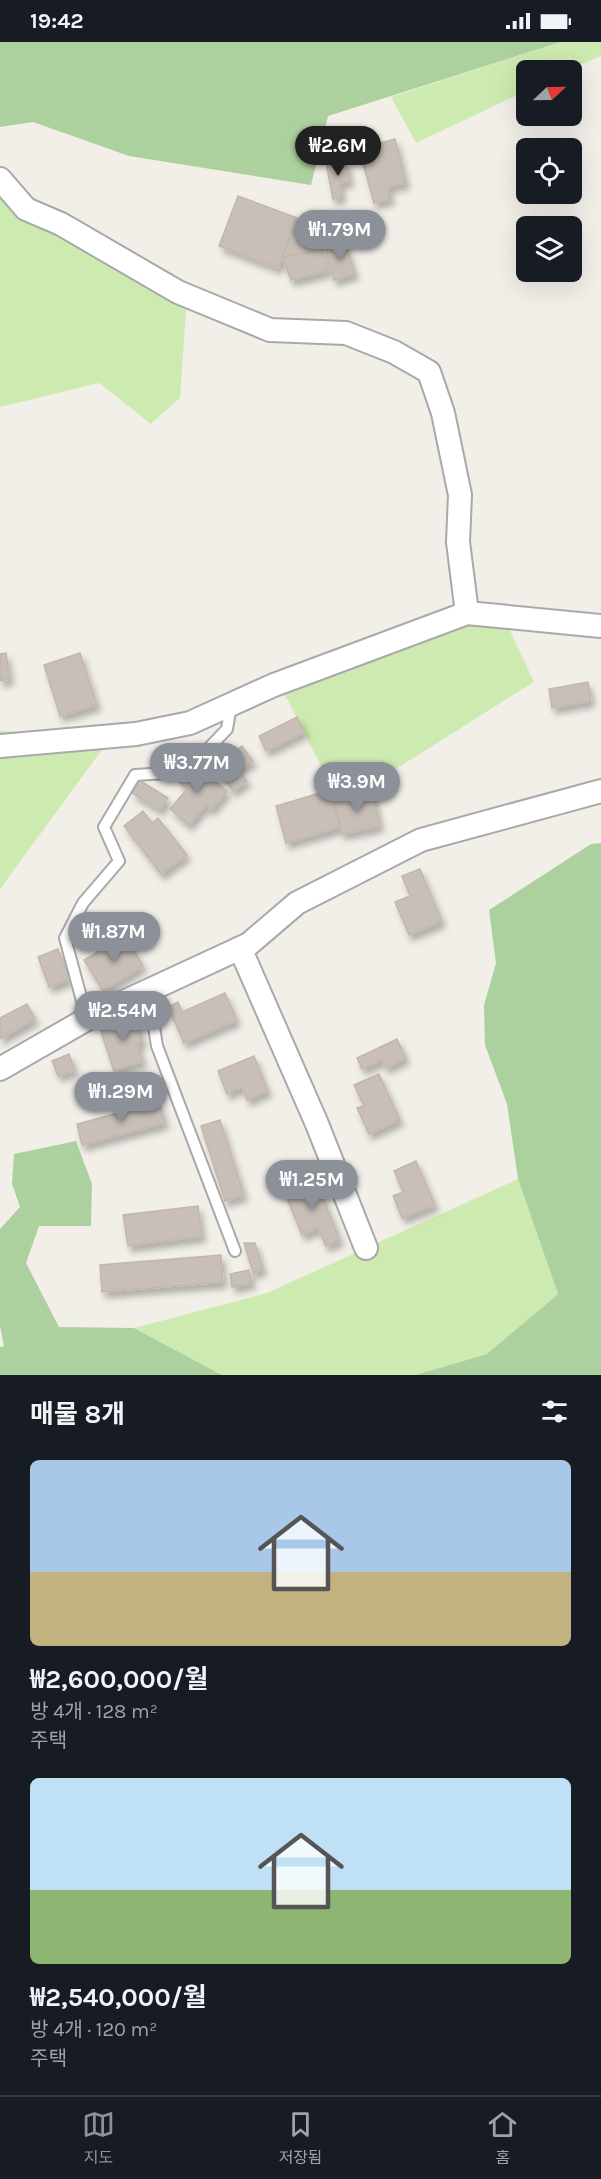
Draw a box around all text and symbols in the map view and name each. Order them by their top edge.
text: 19:42 [30,8,84,34]
north arrow [516,60,582,126]
map controls [516,60,582,282]
pin: ₩2.6M [296,126,380,177]
text: ₩2.6M [309,134,367,157]
button: locate [516,138,582,204]
pin: ₩1.79M [291,210,389,261]
button: layers [516,216,582,282]
text: ₩1.79M [309,218,371,241]
pin: ₩3.77M [148,743,246,794]
text: ₩3.77M [164,751,230,774]
pin: ₩3.9M [315,762,399,813]
text: ₩3.9M [328,770,386,793]
pin: ₩1.87M [65,912,163,963]
text: ₩1.87M [82,920,146,943]
pin: ₩2.54M [74,991,172,1042]
text: ₩2.54M [88,999,158,1022]
pin: ₩1.29M [72,1072,170,1123]
text: ₩1.29M [88,1080,154,1103]
pin: ₩1.25M [263,1160,361,1211]
text: ₩1.25M [280,1168,344,1191]
icon: filters [538,1395,571,1428]
text: 매물 8개 [30,1399,125,1430]
icon: home [247,1499,355,1607]
text: ₩2,600,000/월 [30,1664,208,1695]
text: 방 4개 · 128 m² [30,1700,158,1723]
text: 주택 [30,1729,67,1752]
icon: home [247,1817,355,1925]
text: ₩2,540,000/월 [30,1982,207,2013]
text: 방 4개 · 120 m² [30,2018,157,2041]
text: 주택 [30,2047,67,2070]
tab: 지도 [82,2108,115,2168]
tab: 저장됨 [278,2108,323,2168]
tab: 홈 [486,2108,519,2168]

